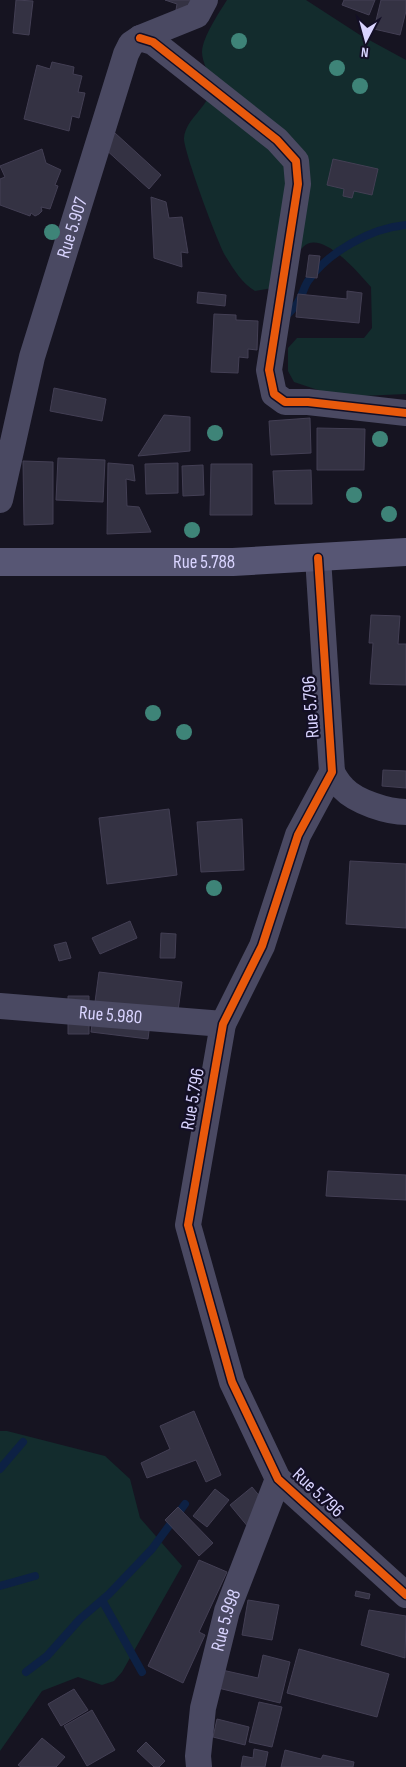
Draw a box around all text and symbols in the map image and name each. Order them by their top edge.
north arrow [341,15,391,65]
text: N [360,44,369,61]
street label: Rue 5.907 [52,194,93,261]
street label: Rue 5.788 [173,551,235,574]
street label: Rue 5.796 [297,675,325,739]
street label: Rue 5.980 [78,1001,143,1029]
street label: Rue 5.796 [176,1066,210,1132]
street label: Rue 5.796 [287,1463,349,1523]
street label: Rue 5.998 [206,1586,246,1653]

